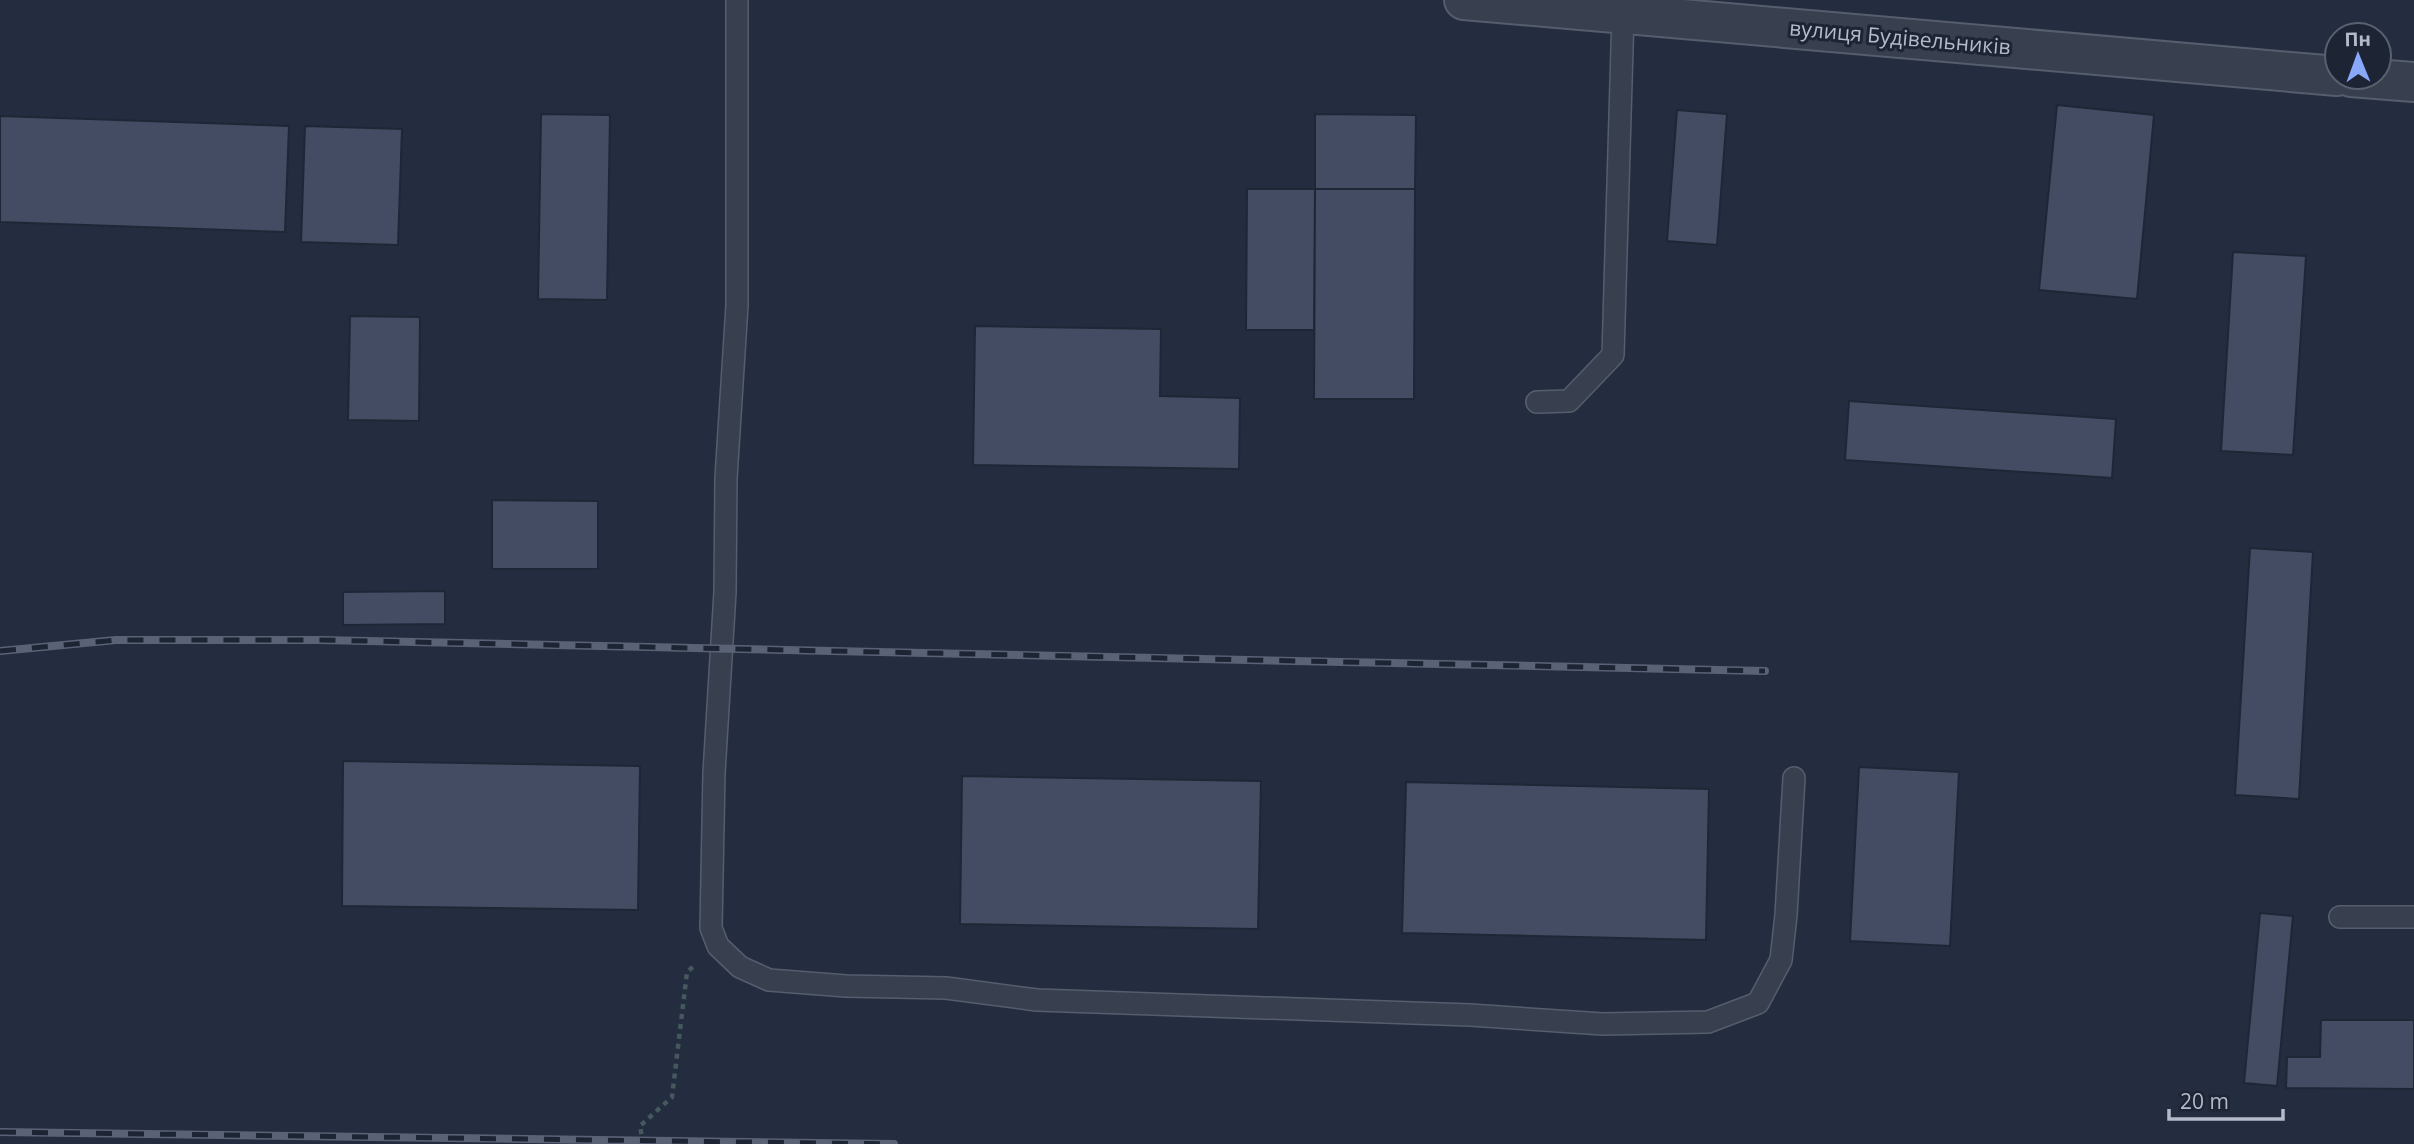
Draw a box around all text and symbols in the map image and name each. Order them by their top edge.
street label: вулиця Будівельників [1788,13,2012,61]
north arrow [2323,21,2393,91]
text: Пн [2344,26,2371,52]
scale bar [2169,1078,2283,1122]
text: 20 m [2180,1087,2229,1115]

